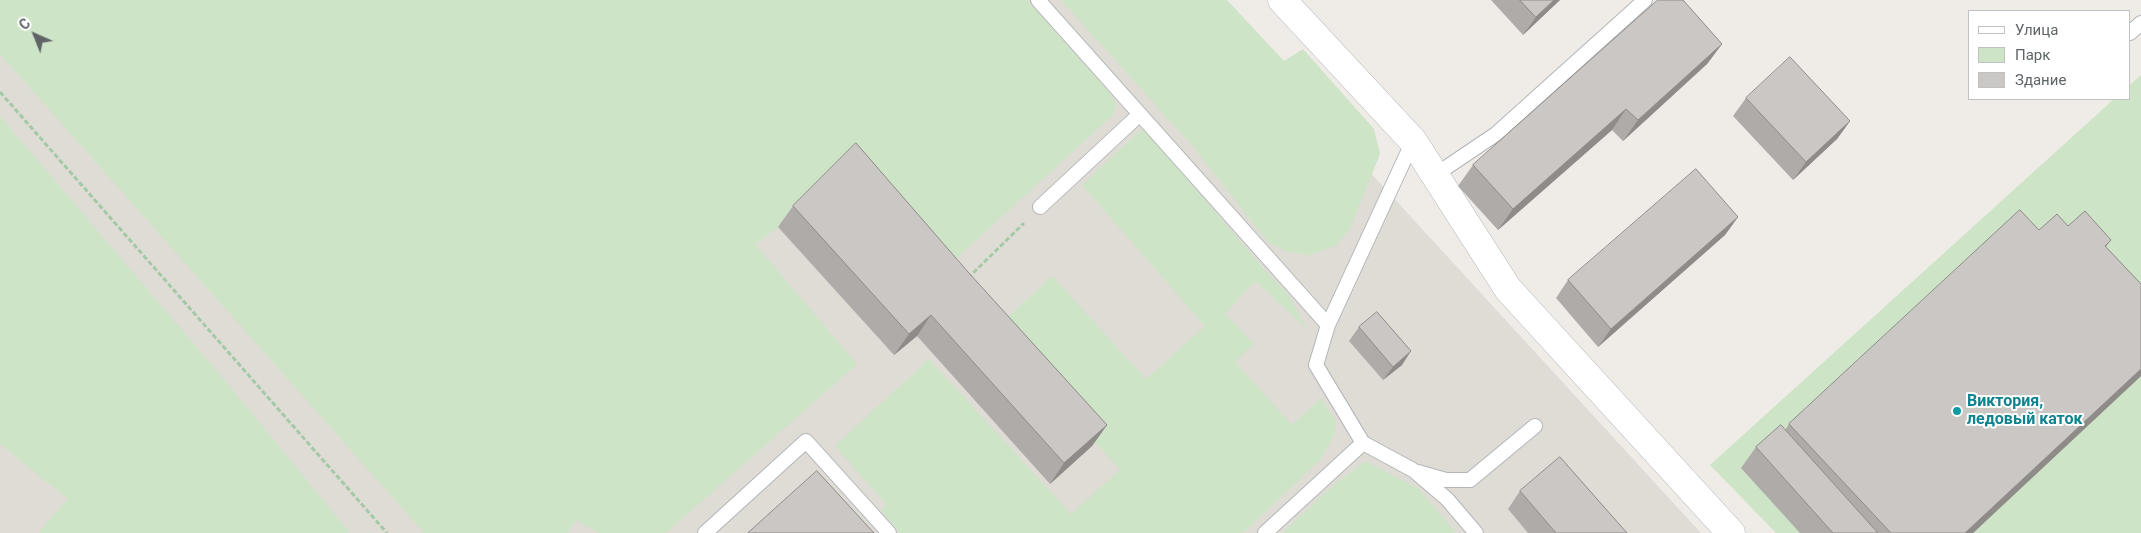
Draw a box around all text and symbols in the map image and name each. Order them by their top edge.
north arrow [10,10,60,60]
legend [1968,10,2131,100]
text: С [16,15,33,33]
text: Улица [2015,21,2058,39]
text: Парк [2015,46,2050,64]
text: Здание [2015,71,2066,89]
place label: Виктория, ледовый каток [1967,392,2083,430]
marker: Виктория, ледовый каток [1951,405,1963,417]

